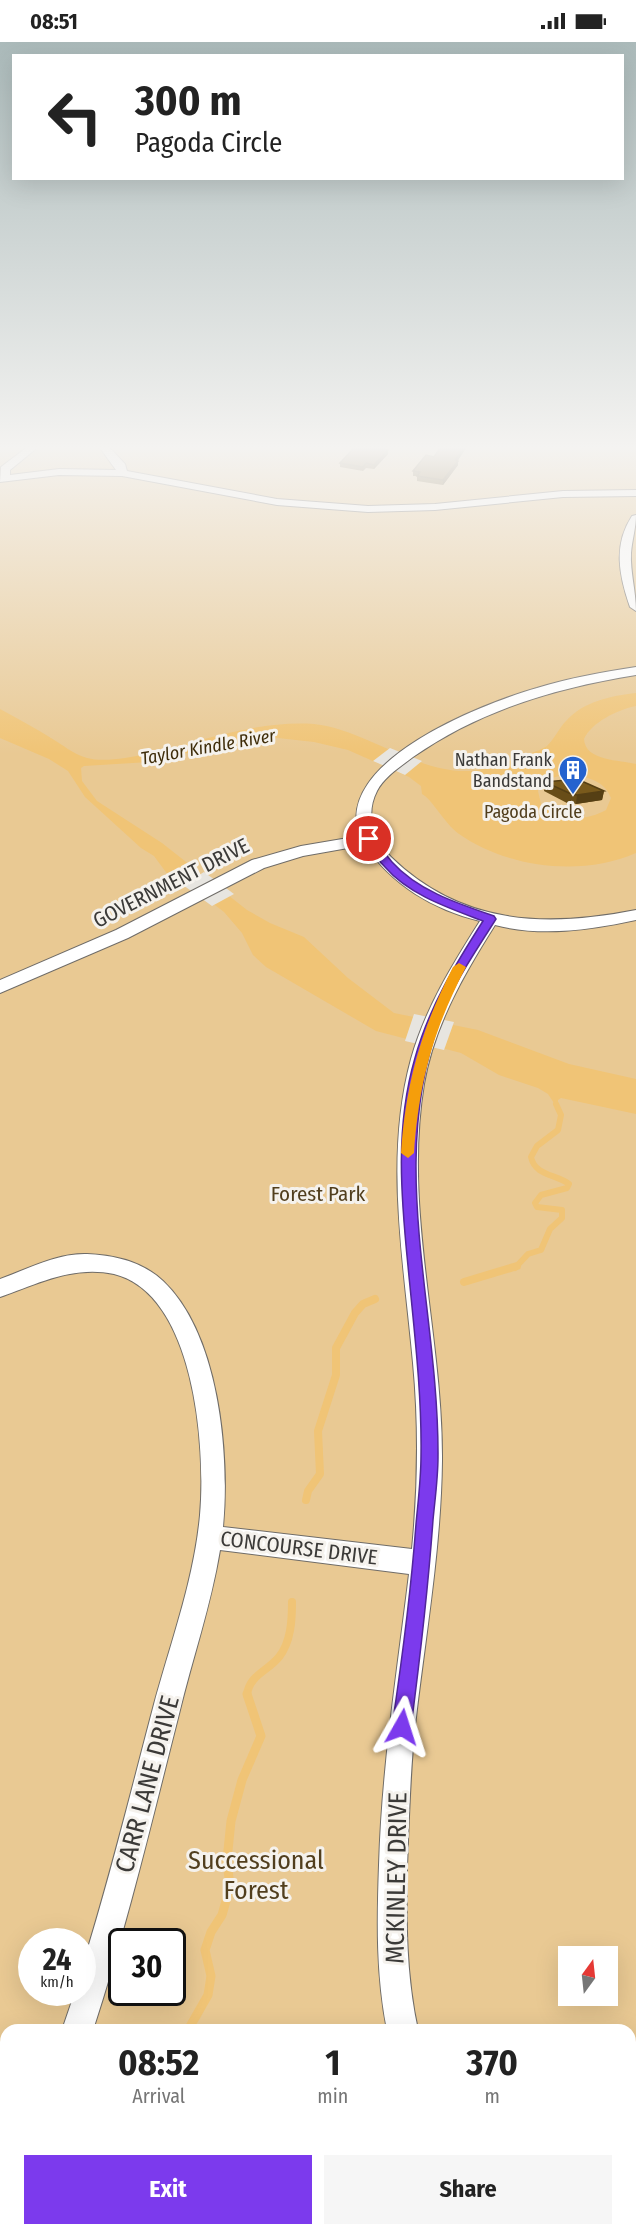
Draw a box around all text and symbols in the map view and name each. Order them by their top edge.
text: 08:51 [30,8,78,35]
text: 300 m [135,76,242,126]
icon: left [36,78,114,156]
text: Pagoda Circle [135,127,282,159]
water label: Taylor Kindle River [139,724,278,770]
place label: Nathan Frank Bandstand [455,749,553,792]
building icon: Nathan Frank Bandstand [557,754,589,796]
park label: Pagoda Circle [484,801,582,823]
pin [343,813,394,864]
icon: arrive [352,822,385,855]
street label: GOVERNMENT DRIVE [89,832,254,934]
park label: Forest Park [271,1181,366,1207]
street label: CONCOURSE DRIVE [219,1525,379,1571]
street label: CARR LANE DRIVE [109,1692,186,1876]
position arrow [370,1695,434,1759]
street label: MCKINLEY DRIVE [380,1792,413,1964]
park label: Successional Forest [188,1845,324,1906]
speed limit sign: 30 [108,1928,186,2006]
text: 24 [43,1942,71,1978]
north arrow [558,1946,618,2006]
map controls [558,1946,618,2006]
text: km/h [40,1973,74,1991]
text: 08:52 [118,2041,199,2085]
text: 1 [325,2041,340,2085]
text: 370 [466,2041,518,2085]
text: Arrival [132,2084,185,2108]
text: min [317,2084,348,2108]
text: m [484,2084,500,2108]
button: Exit [24,2155,312,2224]
button: Share [324,2155,612,2224]

